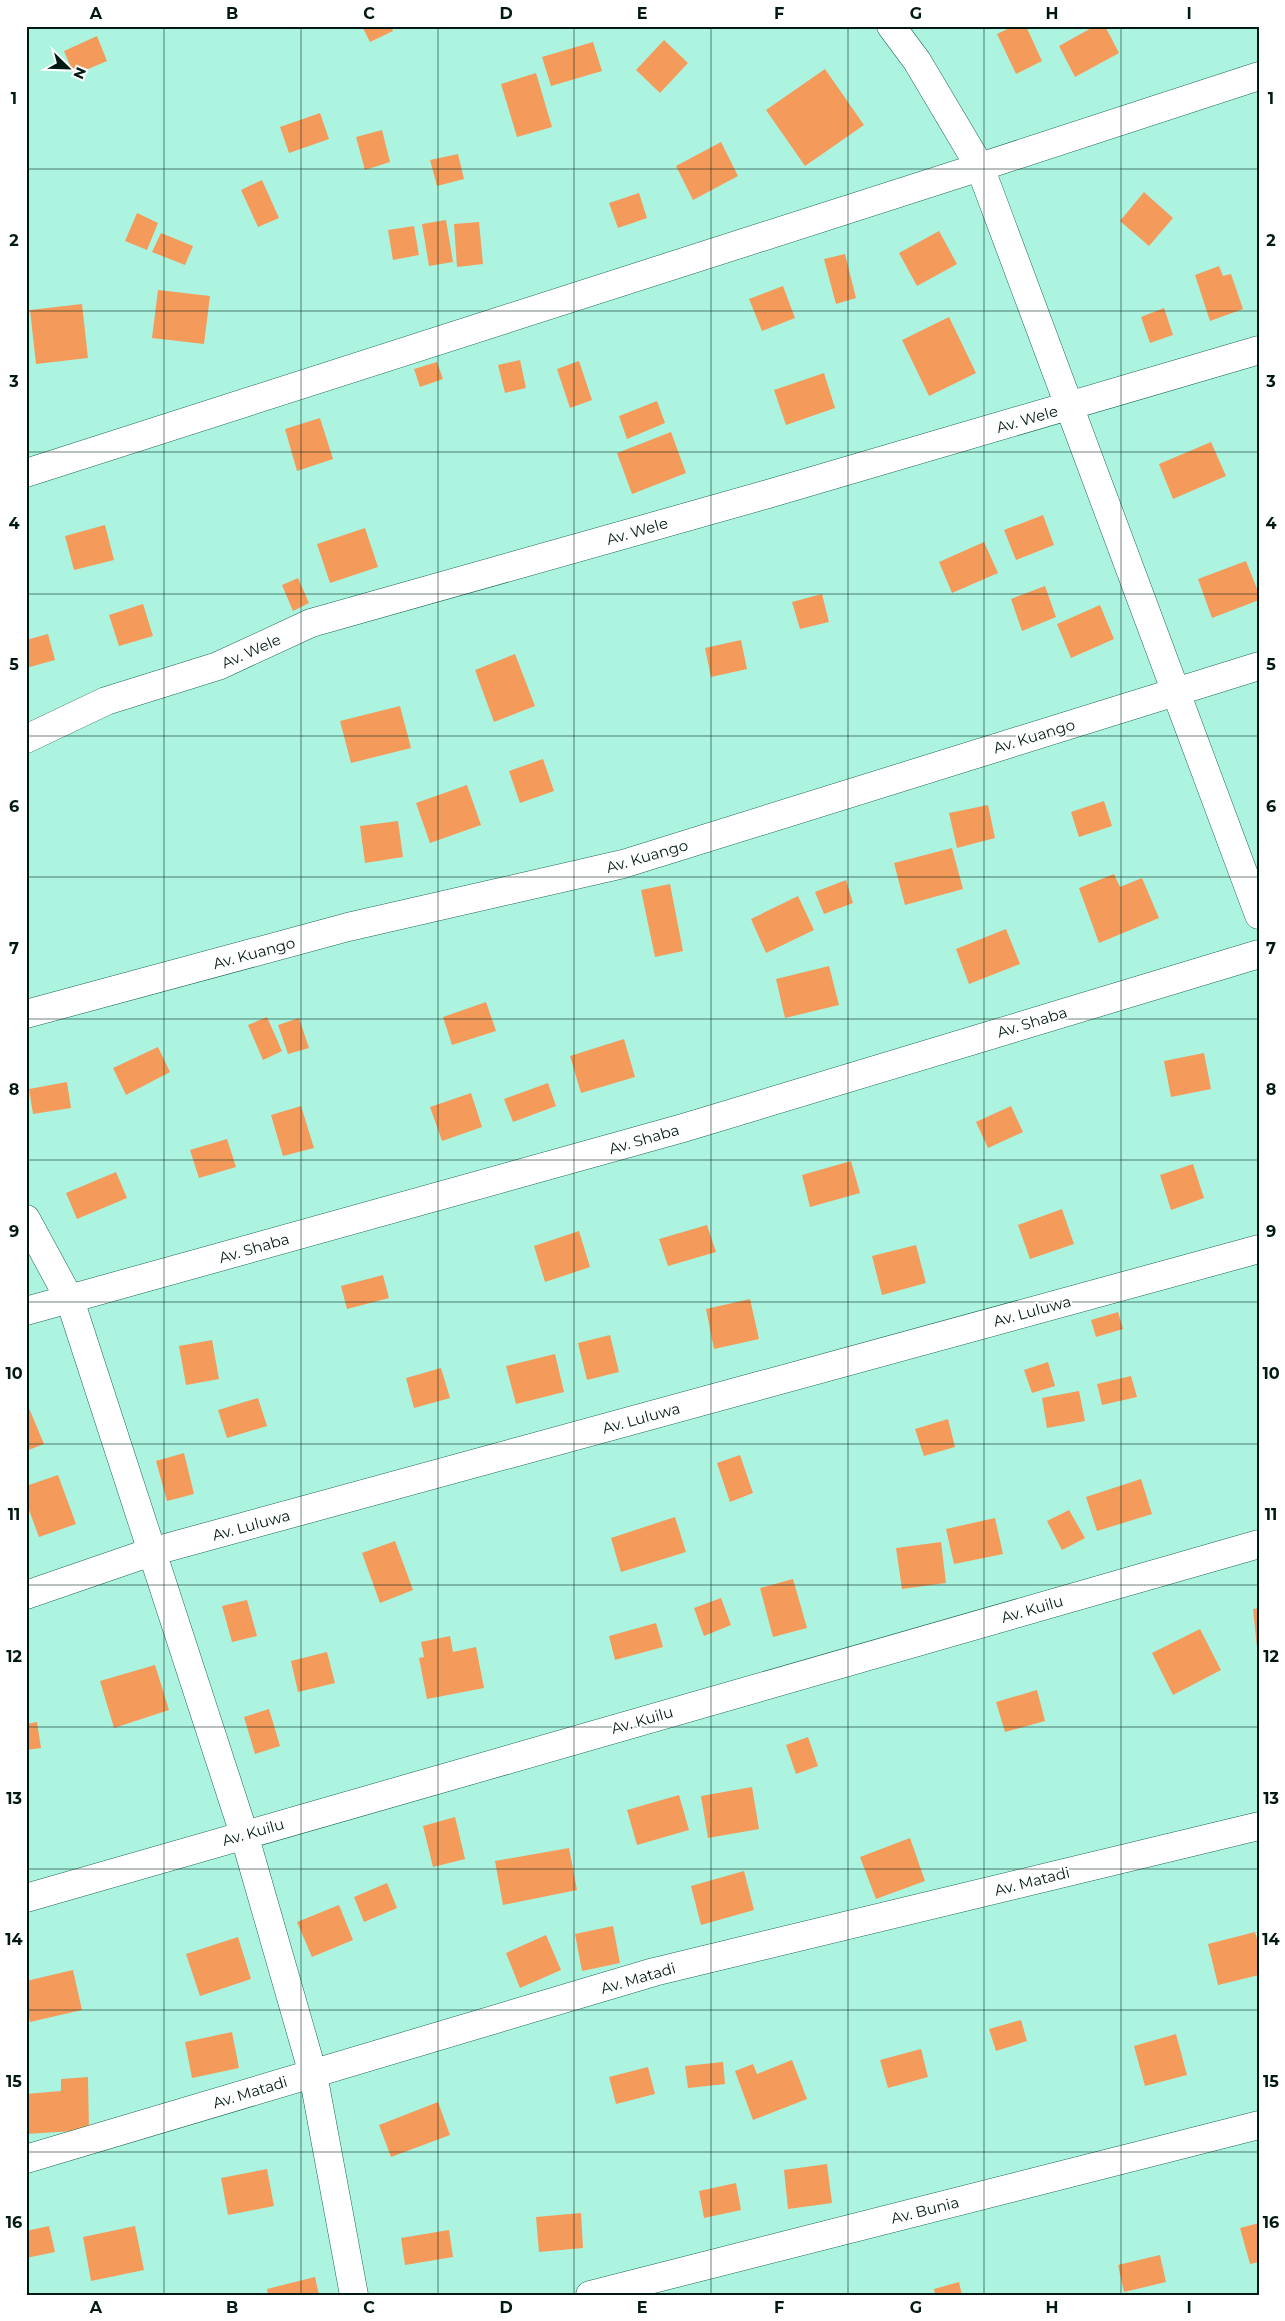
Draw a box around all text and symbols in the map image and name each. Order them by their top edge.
text: A [89,4,103,23]
text: B [226,4,238,23]
text: C [363,4,375,23]
text: D [499,4,513,23]
text: E [637,4,647,23]
text: F [774,4,784,23]
text: G [910,4,922,23]
text: H [1046,4,1058,23]
text: I [1186,4,1192,23]
north arrow [42,42,92,92]
text: N [69,64,90,82]
text: 1 [11,89,17,108]
text: 1 [1268,89,1274,108]
text: 2 [9,231,19,250]
text: 2 [1266,231,1276,250]
text: 3 [8,372,19,391]
text: 3 [1265,372,1276,391]
street label: Av. Wele [994,401,1060,437]
street label: Av. Wele [604,513,670,549]
text: 4 [8,514,20,533]
text: 4 [1265,514,1277,533]
street label: Av. Wele [218,629,284,673]
text: 5 [9,655,19,674]
text: 5 [1266,655,1276,674]
street label: Av. Kuango [991,715,1077,757]
text: 6 [9,797,19,816]
text: 6 [1266,797,1276,816]
street label: Av. Kuango [604,835,690,877]
street label: Av. Kuango [211,933,297,973]
text: 7 [9,939,19,958]
text: 7 [1266,939,1276,958]
street label: Av. Shaba [995,1002,1069,1042]
text: 8 [9,1080,19,1099]
text: 8 [1266,1080,1276,1099]
street label: Av. Shaba [607,1120,681,1158]
text: 9 [9,1222,19,1241]
text: 9 [1266,1222,1276,1241]
street label: Av. Shaba [217,1229,291,1267]
street label: Av. Luluwa [991,1292,1073,1330]
text: 10 [5,1364,23,1383]
text: 10 [1262,1364,1280,1383]
street label: Av. Luluwa [600,1399,682,1437]
text: 11 [8,1505,20,1524]
text: 11 [1265,1505,1277,1524]
street label: Av. Luluwa [210,1506,292,1544]
street label: Av. Kuilu [999,1591,1065,1627]
text: 12 [6,1647,22,1666]
text: 12 [1263,1647,1279,1666]
street label: Av. Kuilu [609,1702,675,1738]
text: 13 [6,1789,22,1808]
text: 13 [1263,1789,1279,1808]
street label: Av. Kuilu [220,1814,286,1850]
street label: Av. Matadi [992,1862,1072,1900]
text: 14 [5,1930,23,1949]
text: 14 [1262,1930,1280,1949]
street label: Av. Matadi [598,1958,678,1998]
text: 15 [6,2072,22,2091]
street label: Av. Matadi [210,2072,290,2112]
text: 15 [1263,2072,1279,2091]
street label: Av. Bunia [889,2192,961,2228]
text: 16 [6,2213,22,2232]
text: 16 [1263,2213,1279,2232]
text: A [89,2298,103,2317]
text: B [226,2298,238,2317]
text: C [363,2298,375,2317]
text: D [499,2298,513,2317]
text: E [637,2298,647,2317]
text: F [774,2298,784,2317]
text: G [910,2298,922,2317]
text: H [1046,2298,1058,2317]
text: I [1186,2298,1192,2317]

